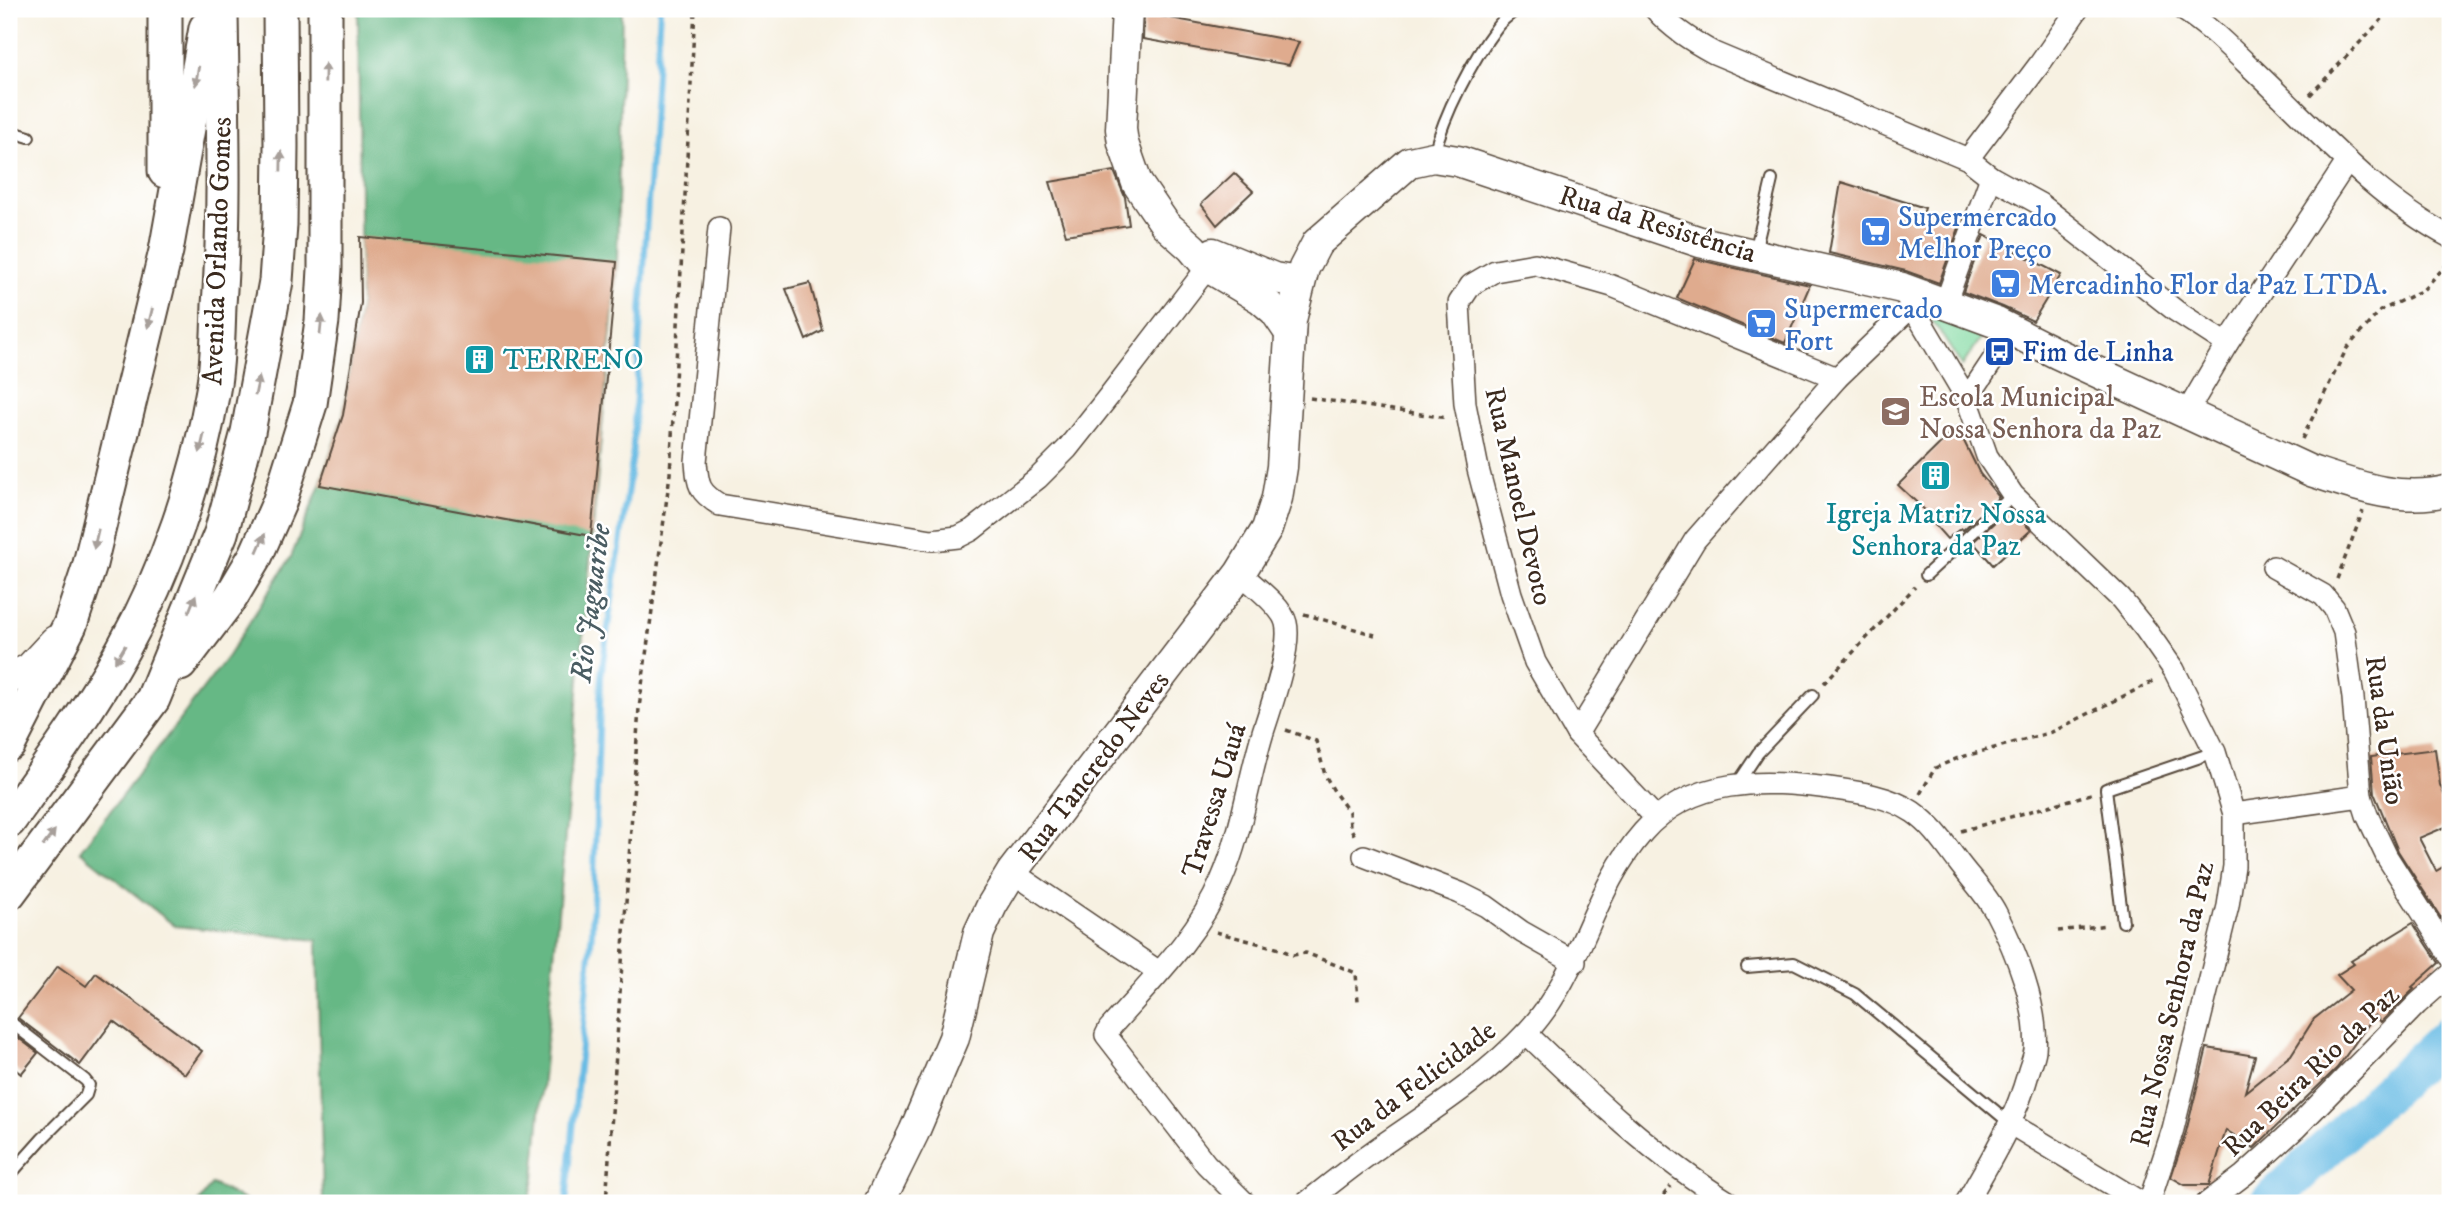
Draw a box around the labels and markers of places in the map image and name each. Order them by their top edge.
place label: Supermercado Melhor Preço [1898,200,2057,267]
supermarket icon: Supermercado Melhor Preço [1858,215,1892,249]
supermarket icon: Mercadinho Flor da Paz LTDA. [1988,267,2022,301]
place label: Mercadinho Flor da Paz LTDA. [2028,268,2388,303]
place label: Supermercado Fort [1784,292,1943,359]
supermarket icon: Supermercado Fort [1744,307,1778,341]
bus stop icon: Fim de Linha [1982,334,2016,368]
place label: Fim de Linha [2022,335,2174,370]
building icon: TERRENO [463,342,497,376]
place label: TERRENO [503,343,644,378]
place label: Escola Municipal Nossa Senhora da Paz [1919,380,2161,447]
school or university icon: Escola Municipal Nossa Senhora da Paz [1879,395,1913,429]
building icon: Igreja Matriz Nossa Senhora da Paz [1919,459,1953,493]
place label: Igreja Matriz Nossa Senhora da Paz [1826,497,2046,564]

